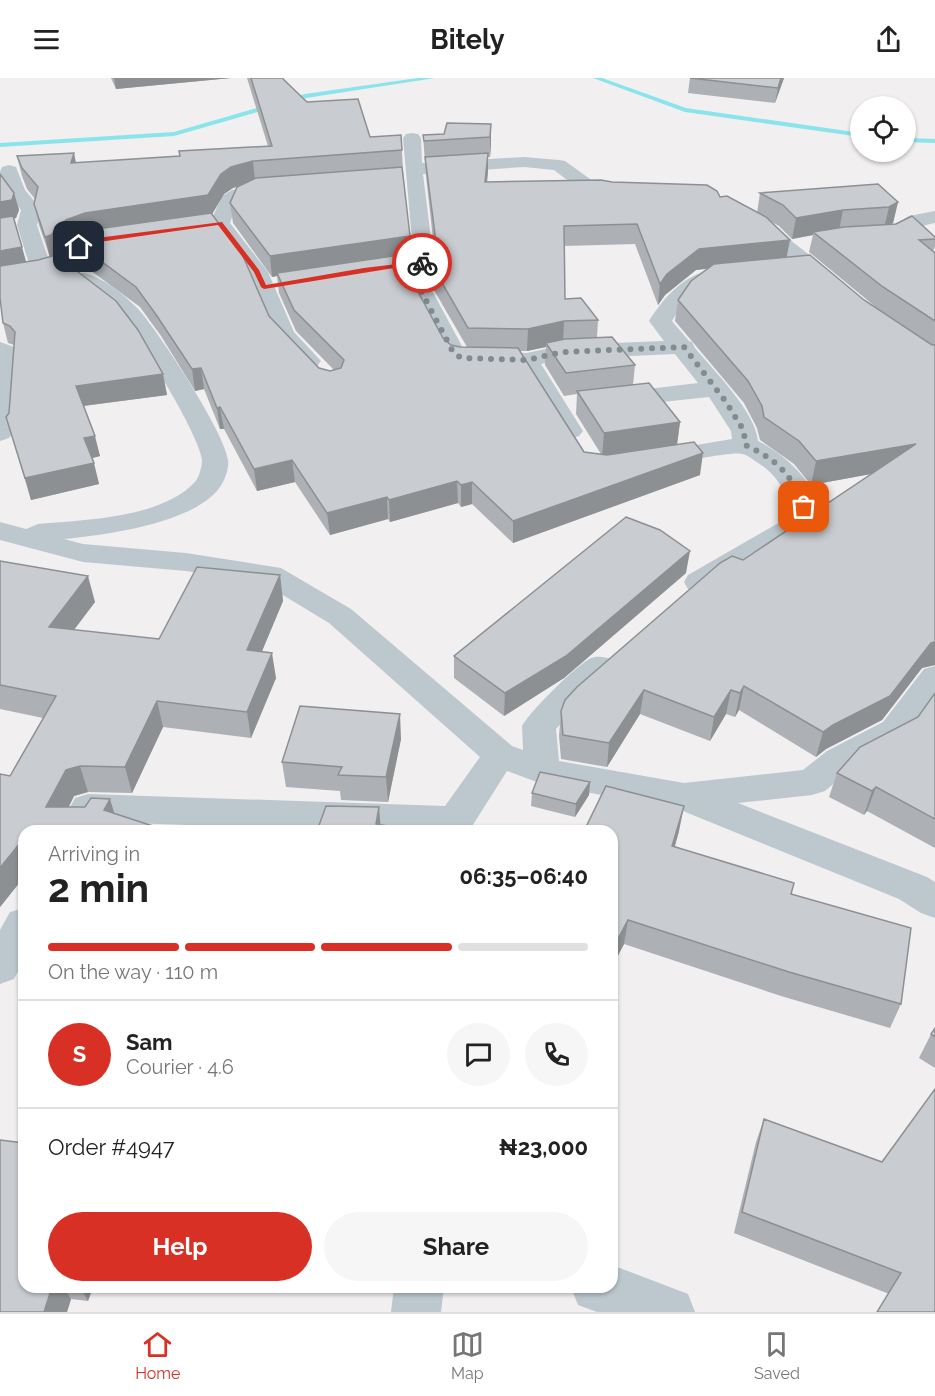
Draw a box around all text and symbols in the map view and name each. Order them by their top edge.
icon: menu [30,23,63,56]
icon: share [872,23,905,56]
text: Bitely [430,24,505,55]
map controls [850,96,916,162]
button: locate [850,96,916,162]
pin [53,221,104,272]
icon: home [62,230,95,263]
courier [392,233,452,293]
icon: bike [406,247,439,280]
pin [778,481,829,532]
icon: bag [787,490,820,523]
text: Arriving in [48,842,140,866]
text: 06:35–06:40 [460,863,588,889]
text: 2 min [48,865,149,911]
text: On the way · 110 m [48,960,218,984]
button: chat [447,1023,510,1086]
button: phone [525,1023,588,1086]
text: Sam [126,1029,173,1055]
text: S [73,1041,86,1067]
text: Courier · 4.6 [126,1055,234,1079]
text: Order #4947 [48,1134,175,1160]
text: ₦23,000 [499,1134,588,1160]
button: Help [48,1212,312,1281]
button: Share [324,1212,588,1281]
tab: Home [135,1328,180,1383]
tab: Map [451,1328,484,1383]
tab: Saved [754,1328,800,1383]

